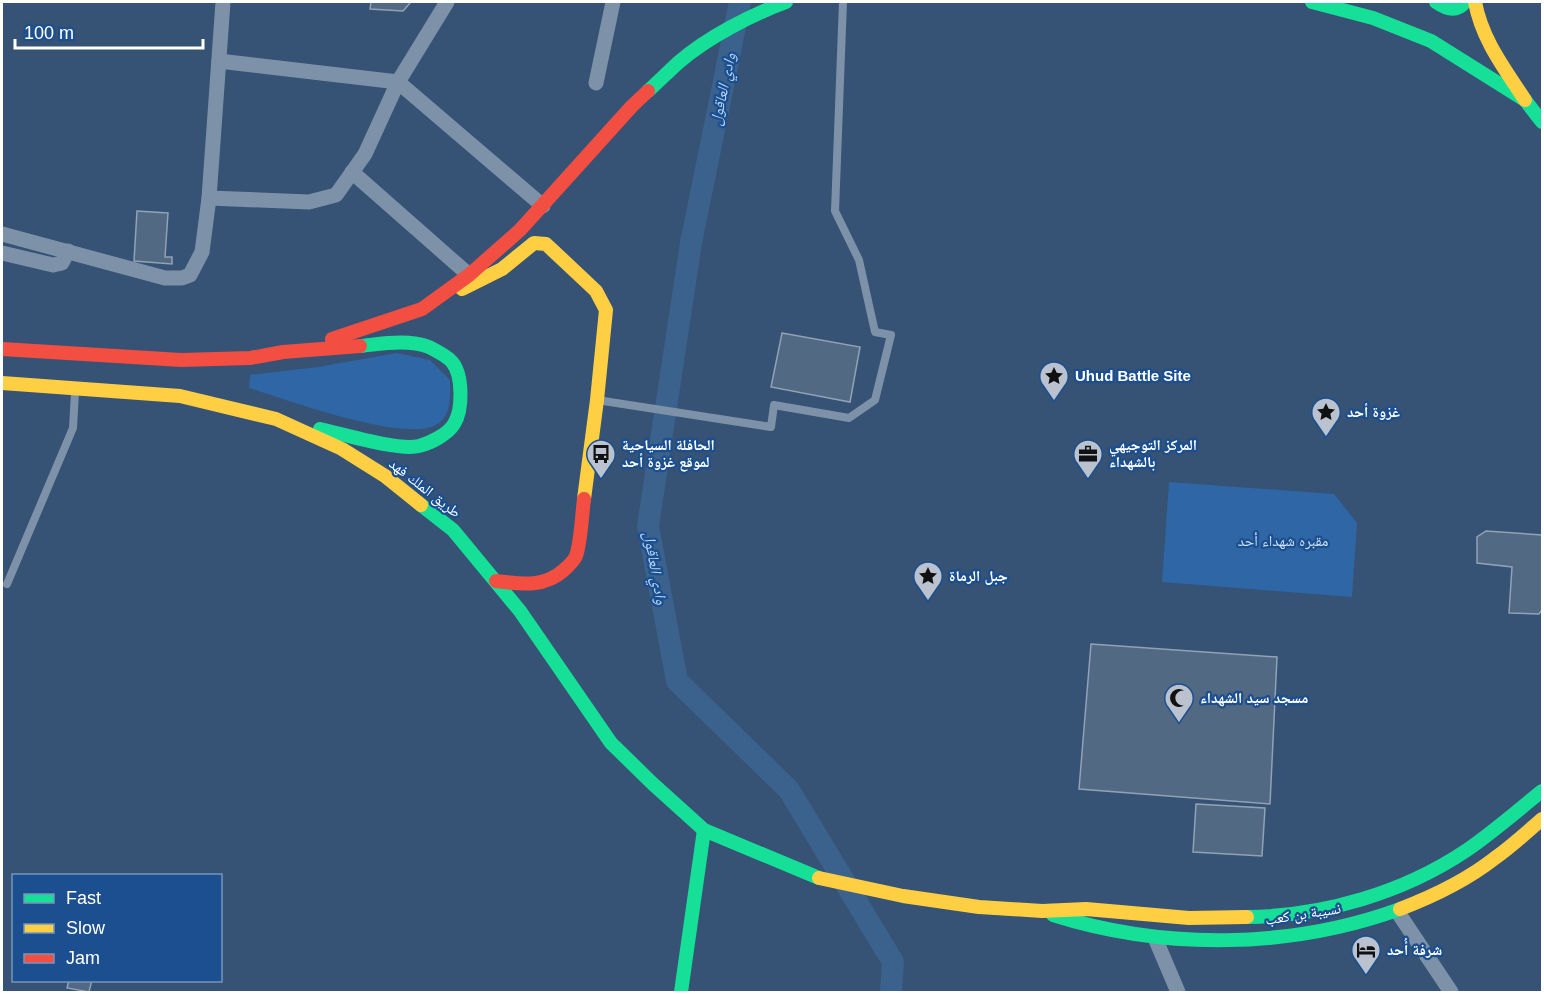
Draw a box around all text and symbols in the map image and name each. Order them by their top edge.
scale bar [15,12,202,50]
text: 100 m [24,23,74,43]
water label: وادي العاقول [706,51,743,128]
place icon: Uhud Battle Site [1038,360,1070,402]
place label: Uhud Battle Site [1075,367,1191,384]
place icon: غزوة أحد [1310,396,1342,438]
place label: غزوة أحد [1347,403,1400,420]
place label: الحافلة السياحية لموقع غزوة أحد [622,436,715,472]
place label: المركز التوجيهي بالشهداء [1109,436,1197,471]
bus stop icon: الحافلة السياحية لموقع غزوة أحد [585,438,617,480]
office icon: المركز التوجيهي بالشهداء [1072,438,1104,480]
street label: طريق الملك فهد [385,454,464,522]
water label: وادي العاقول [637,530,670,607]
park label: مقبره شهداء أحد [1238,532,1328,550]
place icon: جبل الرماة [912,560,944,602]
place label: جبل الرماة [949,567,1008,585]
mosque icon: مسجد سيد الشهداء [1163,682,1195,724]
place label: مسجد سيد الشهداء [1200,689,1308,707]
legend [12,874,222,982]
text: Fast [66,888,101,908]
street label: نسيبة بن كعب [1264,899,1342,930]
text: Slow [66,918,106,938]
hotel icon: شرفة أُحد [1350,934,1382,976]
place label: شرفة أُحد [1387,937,1442,958]
text: Jam [66,948,100,968]

